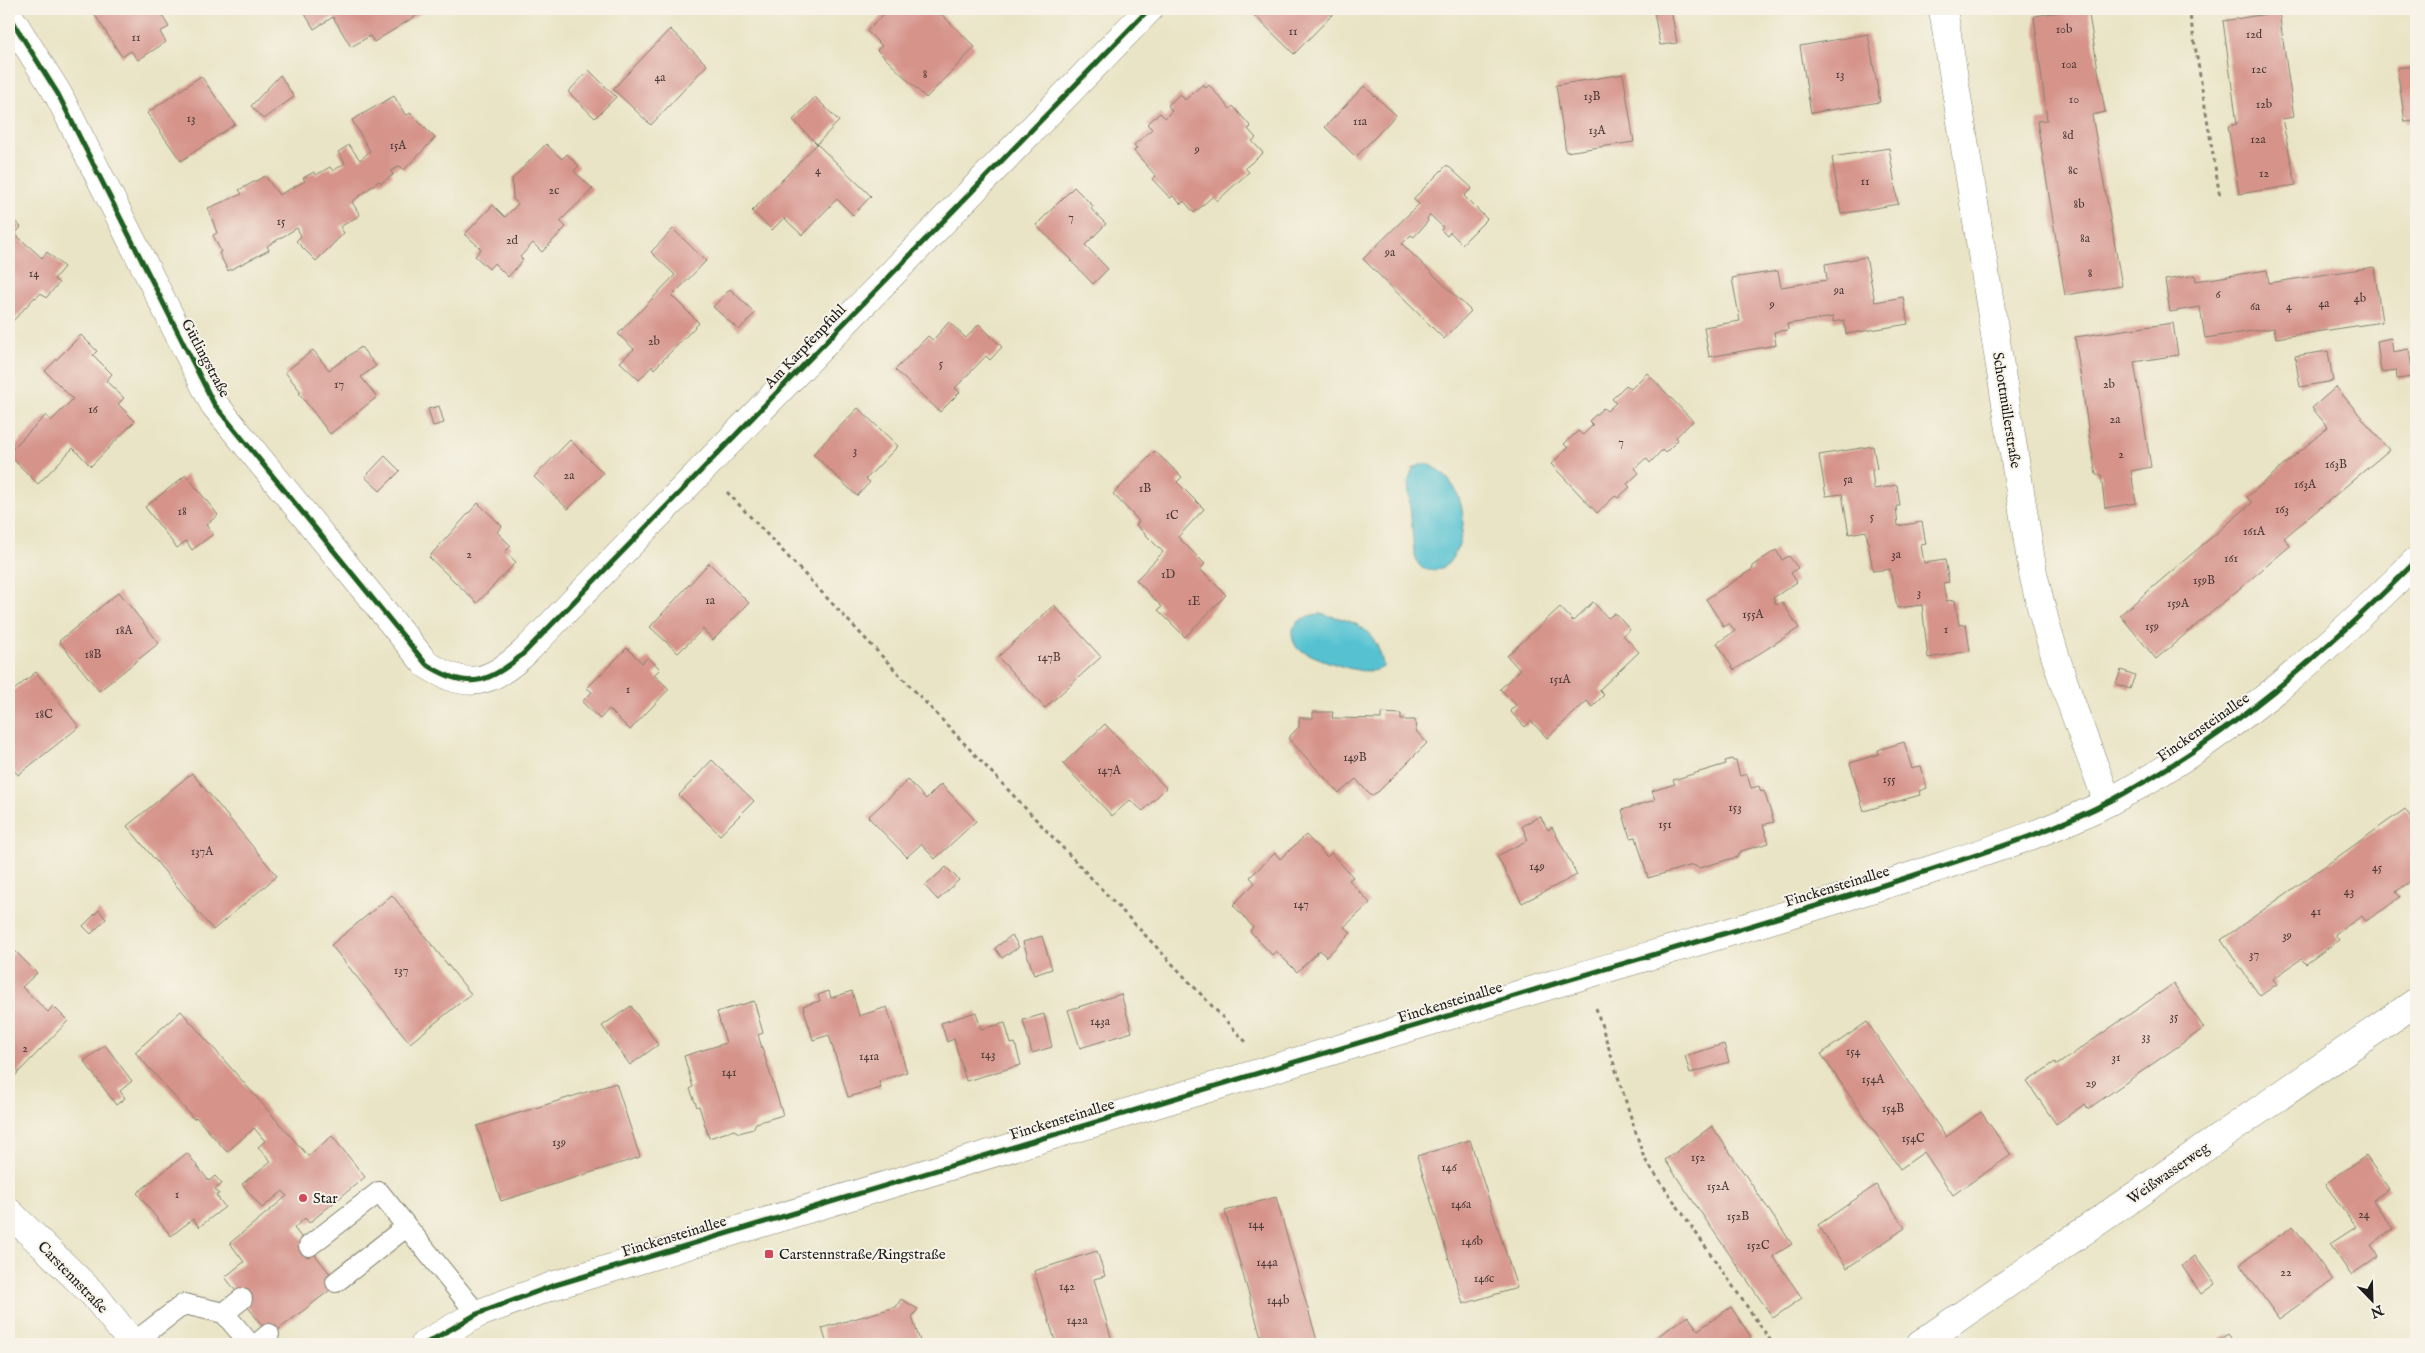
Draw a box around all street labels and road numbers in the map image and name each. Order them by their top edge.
street label: Am Karpfenpfuhl [760,300,851,393]
street label: Gütlingstraße [177,316,234,401]
street label: Schottmüllerstraße [1988,351,2025,470]
street label: Finckensteinallee [2153,688,2253,766]
street label: Finckensteinallee [1782,862,1892,911]
street label: Finckensteinallee [1395,978,1505,1027]
street label: Finckensteinallee [1007,1095,1117,1144]
street label: Weißwasserweg [2124,1138,2214,1209]
street label: Finckensteinallee [619,1212,729,1261]
street label: Carstennstraße [33,1237,112,1317]

